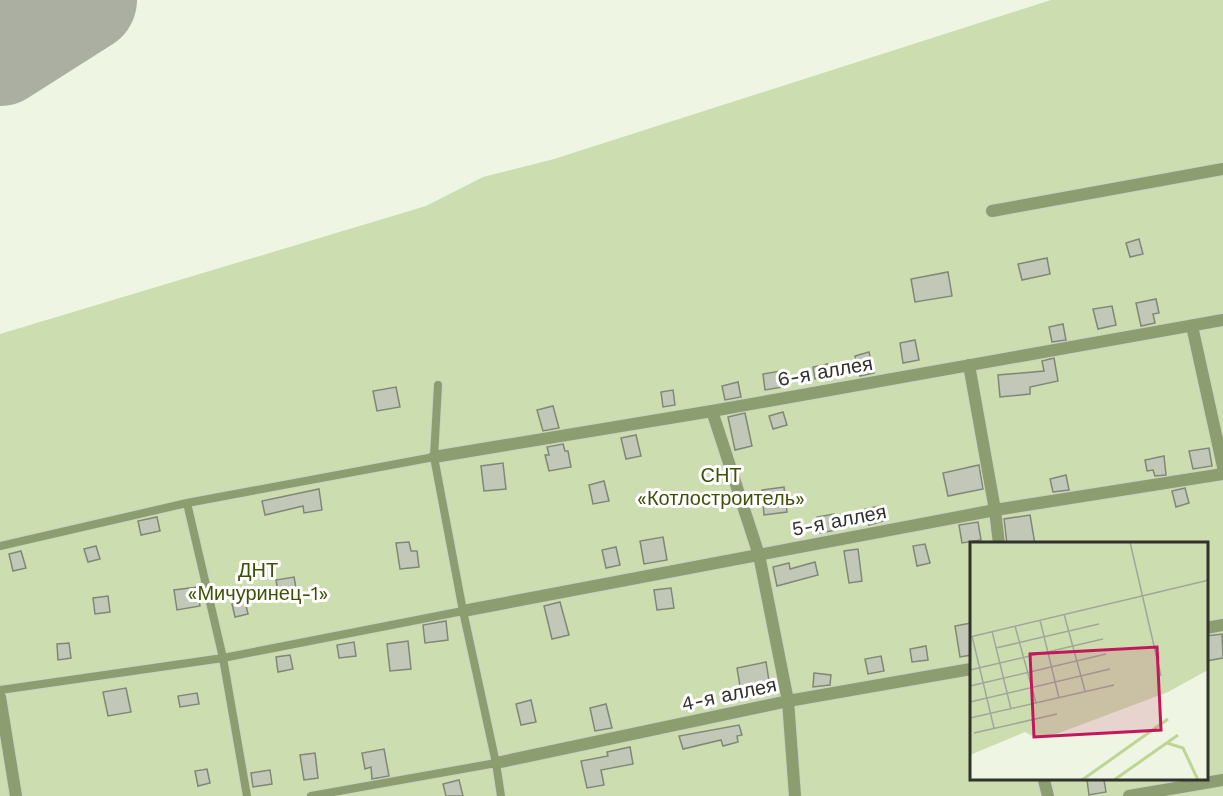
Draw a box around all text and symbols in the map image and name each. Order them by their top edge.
street label: 6-я аллея [775,351,875,391]
park label: СНТ «Котлостроитель» [637,463,805,510]
street label: 5-я аллея [790,499,888,541]
inset map [970,542,1208,781]
park label: ДНТ «Мичуринец-1» [188,558,328,605]
street label: 4-я аллея [679,672,779,716]

